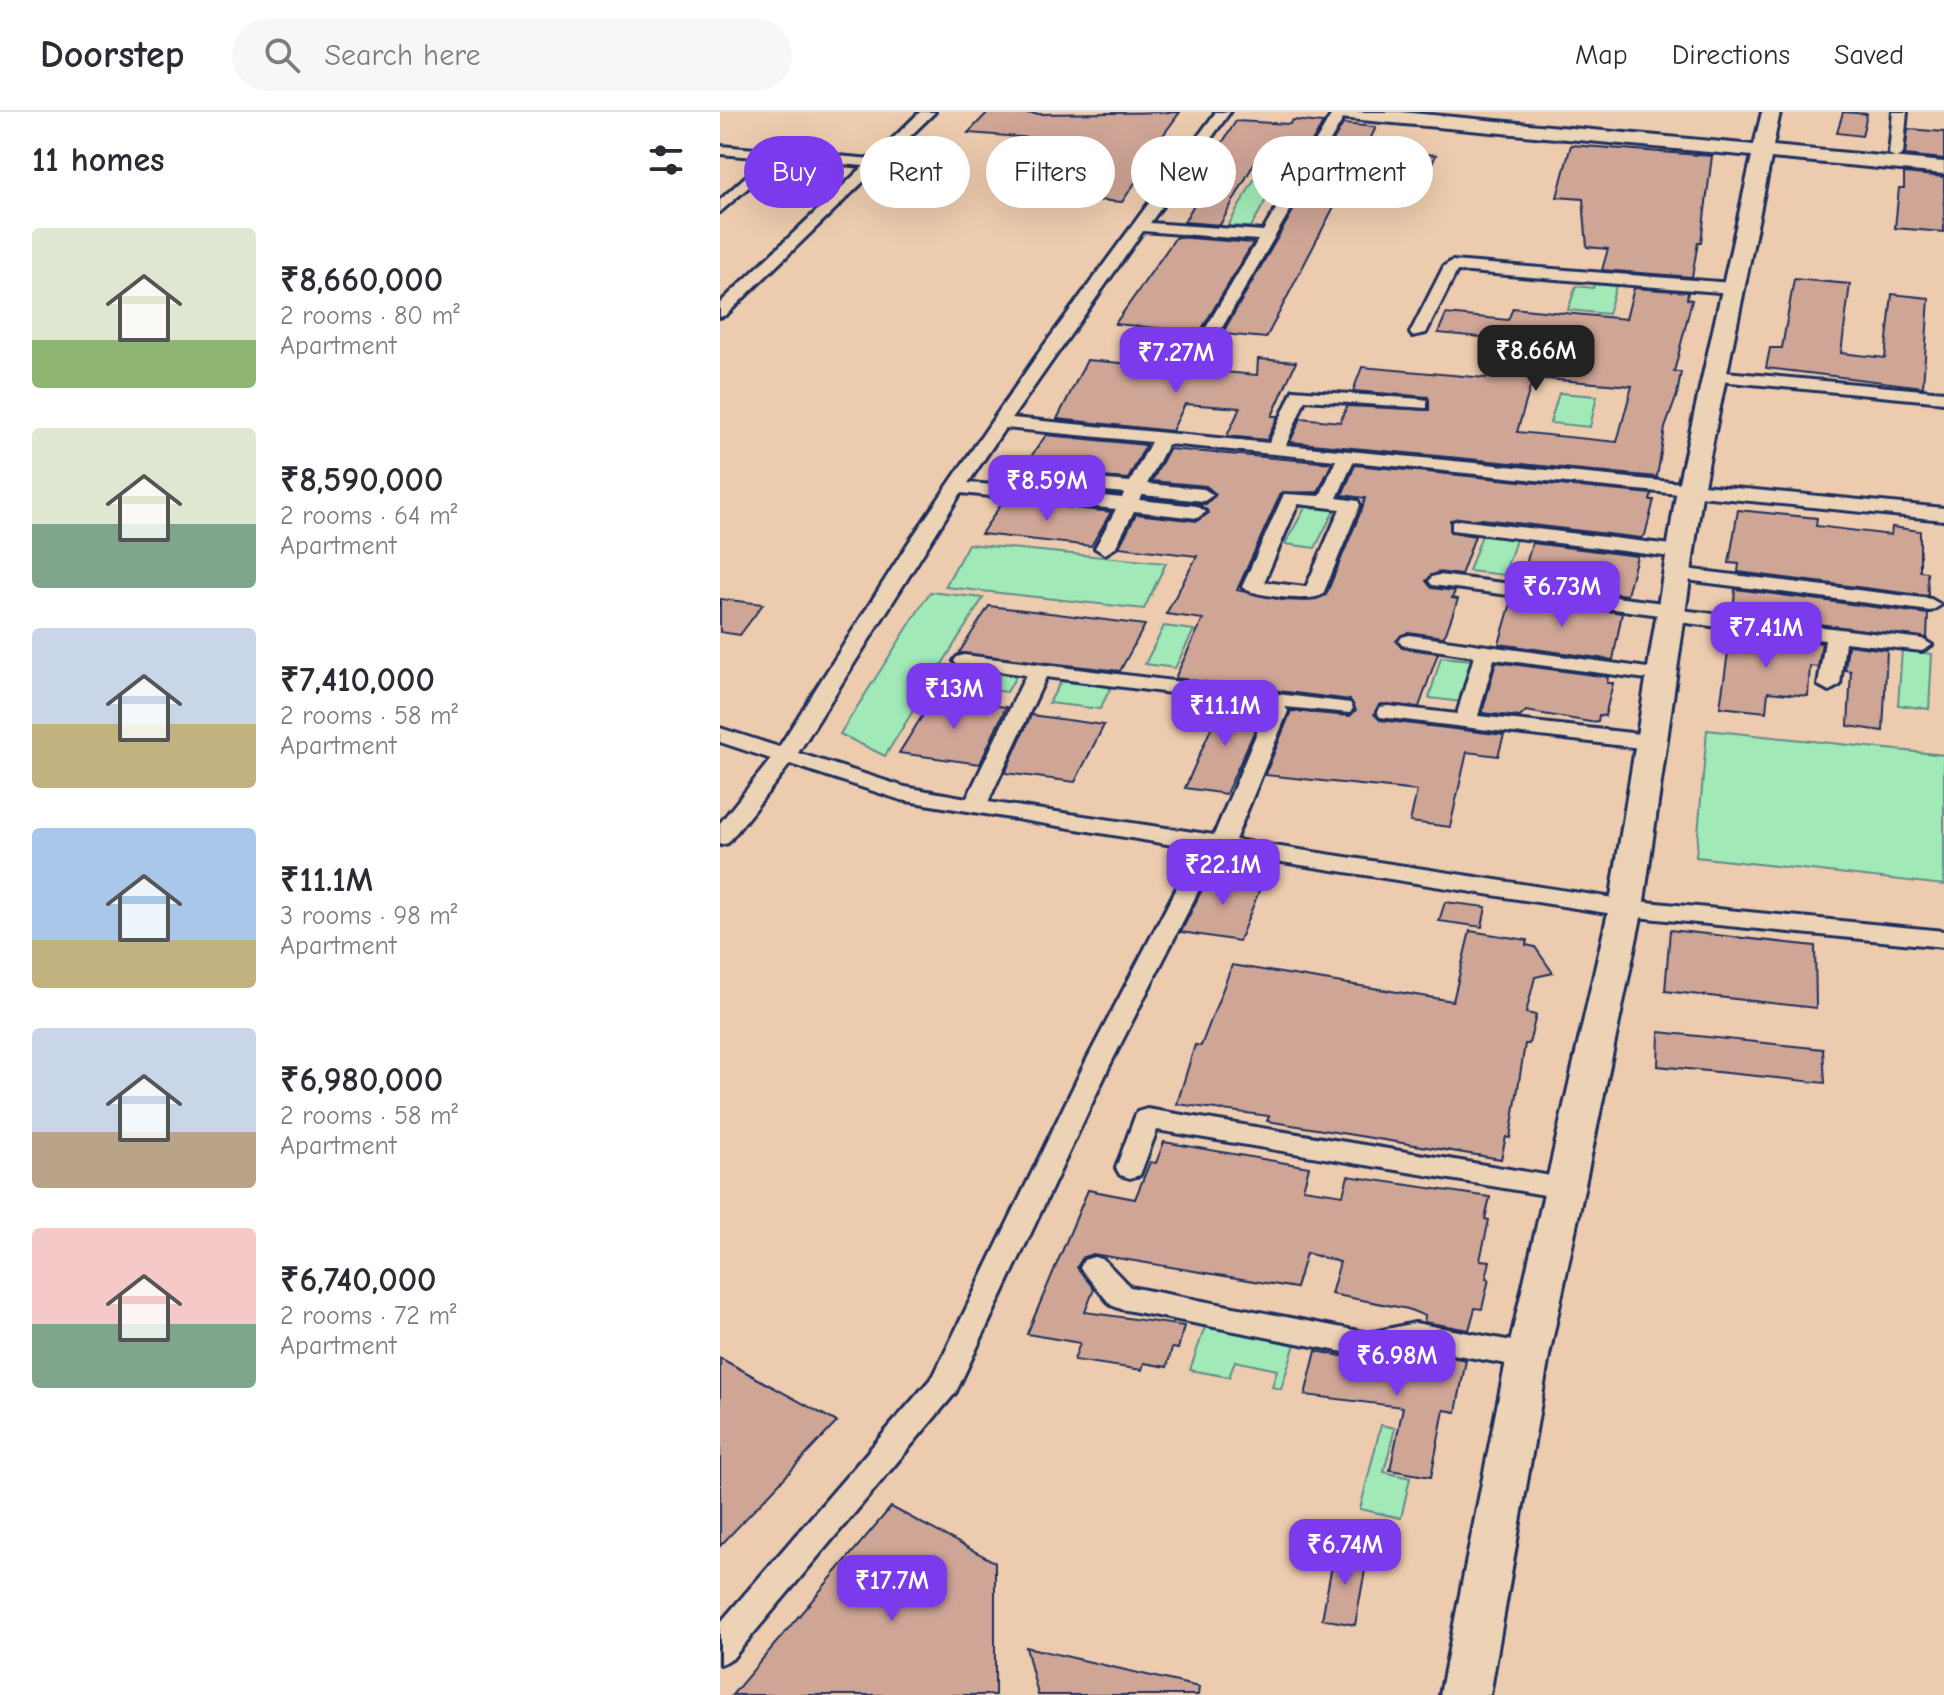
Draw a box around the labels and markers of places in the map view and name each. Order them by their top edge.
pin: ₹8.66M [1471,325,1601,393]
pin: ₹7.27M [1111,327,1241,395]
pin: ₹8.59M [982,455,1112,523]
pin: ₹6.73M [1497,561,1627,629]
pin: ₹7.41M [1701,602,1831,670]
pin: ₹13M [907,663,1001,731]
pin: ₹11.1M [1160,680,1290,748]
pin: ₹22.1M [1158,839,1288,907]
pin: ₹6.98M [1332,1330,1462,1398]
pin: ₹6.74M [1280,1519,1410,1587]
pin: ₹17.7M [827,1555,957,1623]

